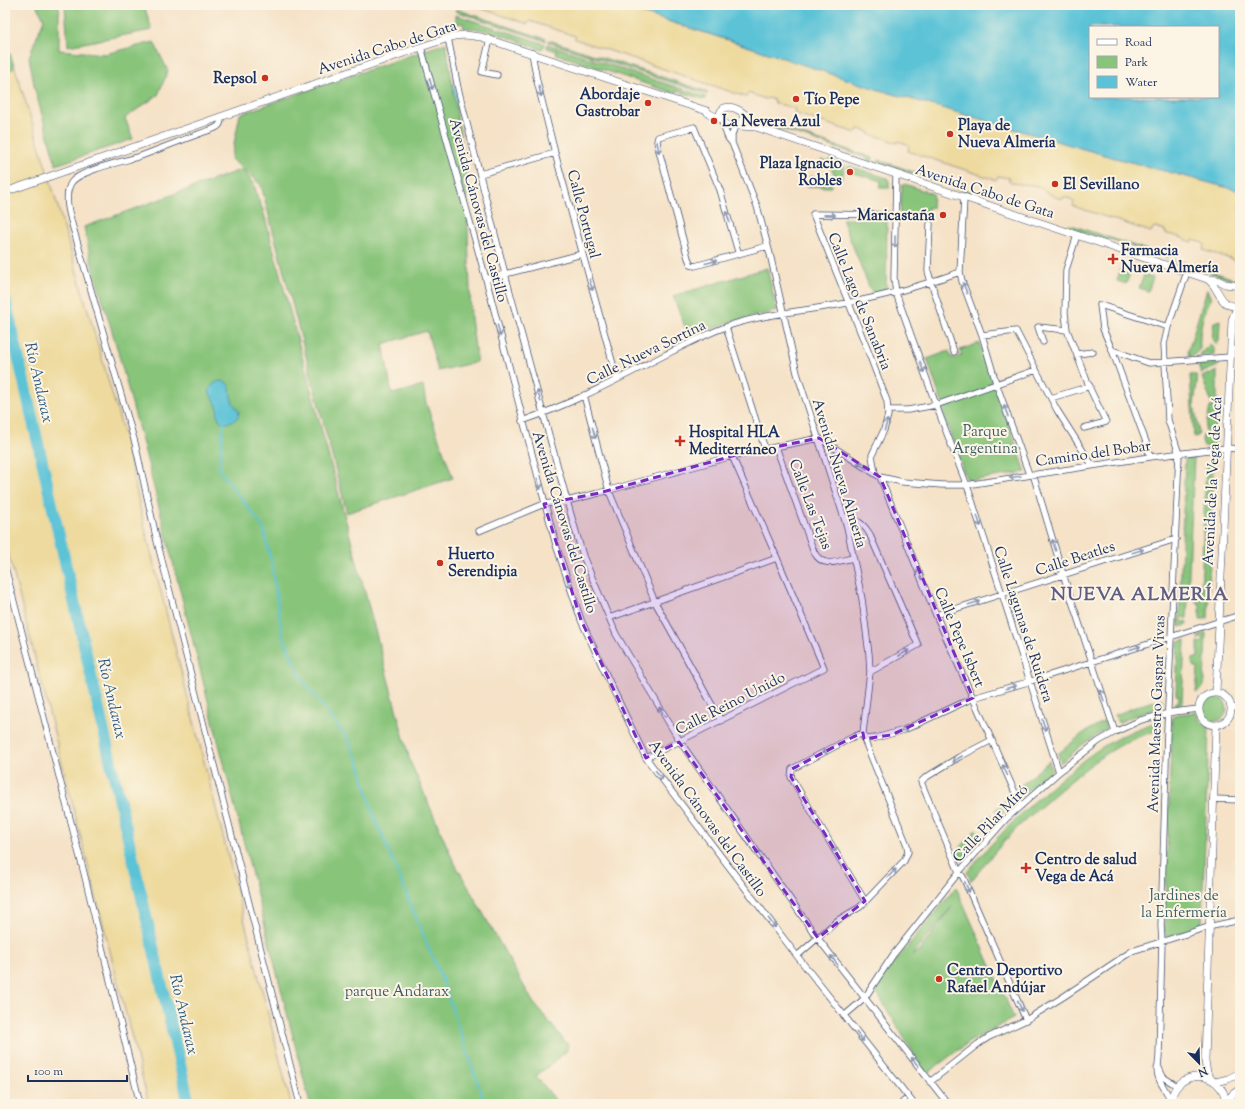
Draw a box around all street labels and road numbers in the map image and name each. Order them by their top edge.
street label: Avenida Cabo de Gata [315,16,460,81]
street label: Avenida Cánovas del Castillo [443,116,512,305]
street label: Avenida Cabo de Gata [912,160,1057,225]
street label: Calle Portugal [561,168,604,261]
street label: Calle Lago de Sanabria [821,230,896,374]
street label: Calle Nueva Sortina [583,315,710,391]
street label: Avenida Nueva Almería [806,396,871,551]
street label: Avenida de la Vega de Acá [1199,396,1228,566]
street label: Avenida Cánovas del Castillo [526,429,601,616]
street label: Camino del Bobar [1034,436,1153,473]
street label: Calle Las Tejas [783,456,837,553]
street label: Calle Beatles [1033,537,1118,582]
street label: Calle Lagunas de Ruidera [987,544,1058,705]
street label: Calle Pepe Isbert [928,584,989,691]
street label: Avenida Maestro Gaspar Vivas [1144,615,1171,813]
street label: Calle Reino Unido [672,668,789,741]
street label: Avenida Cánovas del Castillo [643,736,771,902]
street label: Calle Pilar Miró [948,780,1034,868]

